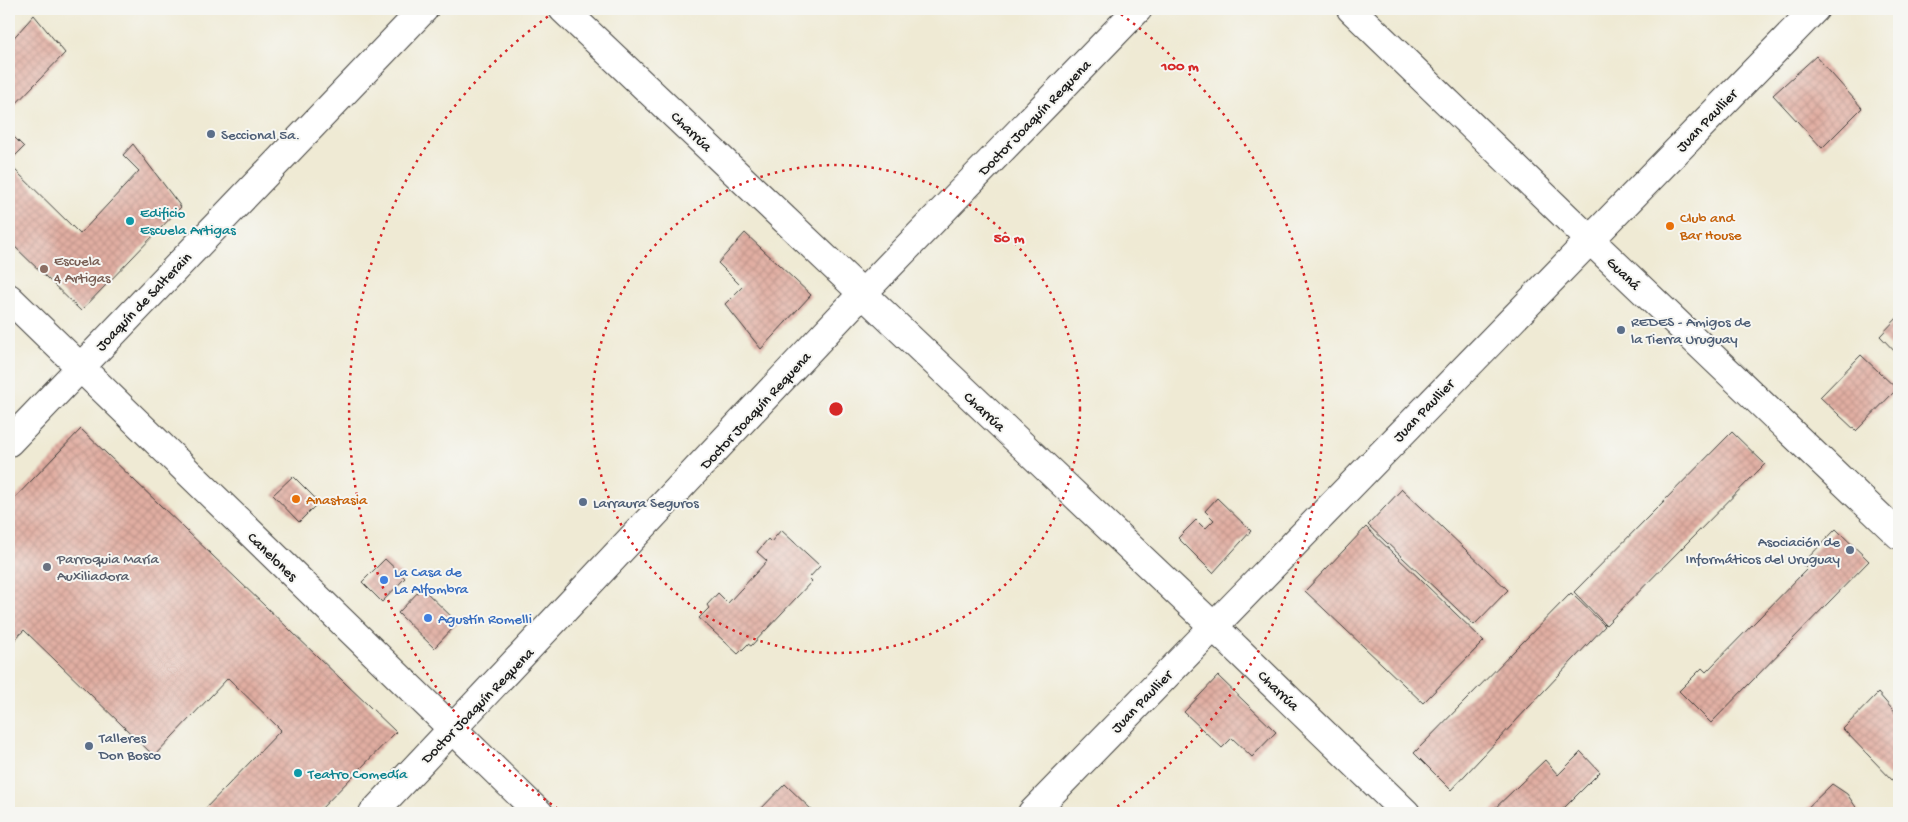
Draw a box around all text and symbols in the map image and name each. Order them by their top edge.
street label: Doctor Joaquín Requena [975,56,1096,181]
text: 100 m [1160,58,1199,76]
street label: Juan Paullier [1673,85,1743,157]
street label: Charrúa [666,108,716,157]
place label: Seccional 5a. [221,127,300,145]
marker: Seccional 5a. [205,128,217,140]
place label: Edificio Escuela Artigas [140,205,236,240]
place label: Club and Bar House [1679,210,1742,245]
marker: Edificio Escuela Artigas [124,215,136,227]
marker: Club and Bar House [1664,220,1676,232]
text: 50 m [994,230,1025,248]
street label: Joaquín de Salterain [93,249,196,356]
place label: Escuela 4 Artigas [54,253,111,288]
street label: Guaná [1602,254,1644,295]
marker: Escuela 4 Artigas [38,263,50,275]
place label: REDES - Amigos de la Tierra Uruguay [1631,314,1751,349]
marker: REDES - Amigos de la Tierra Uruguay [1615,324,1627,336]
street label: Doctor Joaquín Requena [697,348,816,475]
street label: Juan Paullier [1390,375,1460,447]
street label: Charrúa [959,389,1009,437]
centre of rings [827,400,845,418]
place label: Anastasia [306,492,368,510]
marker: Anastasia [290,493,302,505]
place label: Larraura Seguros [593,495,699,513]
marker: Larraura Seguros [577,496,589,508]
street label: Canelones [243,529,301,586]
place label: Asociación de Informáticos del Uruguay [1686,534,1841,569]
marker: Asociación de Informáticos del Uruguay [1844,544,1856,556]
place label: Parroquia María Auxiliadora [56,551,159,586]
marker: Parroquia María Auxiliadora [41,561,53,573]
place label: La Casa de La Alfombra [394,564,469,599]
marker: La Casa de La Alfombra [378,574,390,586]
place label: Agustín Romelli [438,611,532,629]
marker: Agustín Romelli [422,612,434,624]
street label: Doctor Joaquín Requena [418,644,539,769]
street label: Juan Paullier [1108,666,1178,738]
street label: Charrúa [1253,667,1303,716]
place label: Talleres Don Bosco [98,730,161,765]
marker: Talleres Don Bosco [83,740,95,752]
place label: Teatro Comedía [307,766,408,784]
marker: Teatro Comedía [292,767,304,779]

